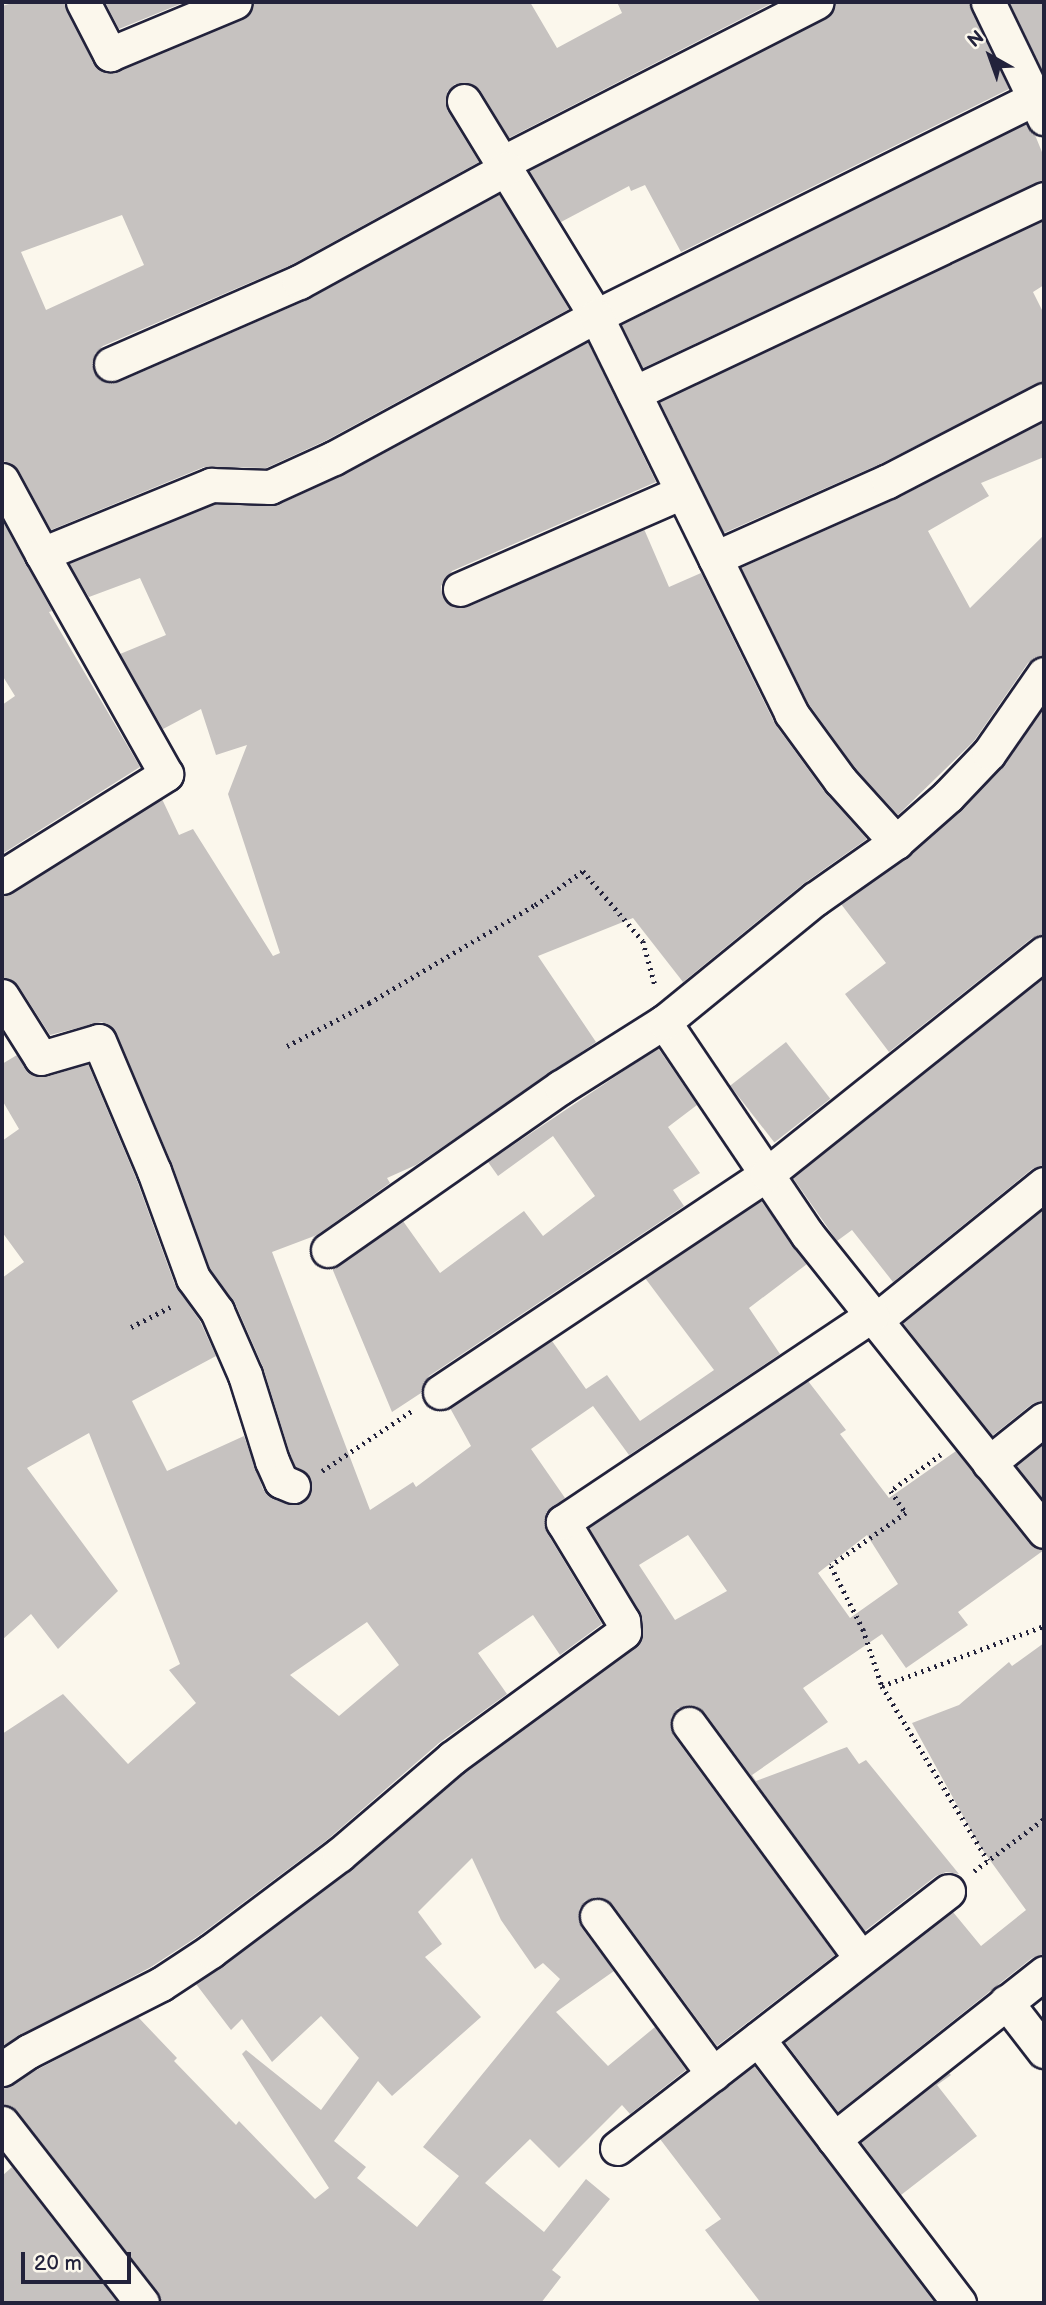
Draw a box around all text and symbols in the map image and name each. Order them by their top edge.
north arrow [955,21,1025,91]
text: N [963,26,989,53]
scale bar [24,2238,135,2282]
text: 20 m [34,2251,82,2276]

